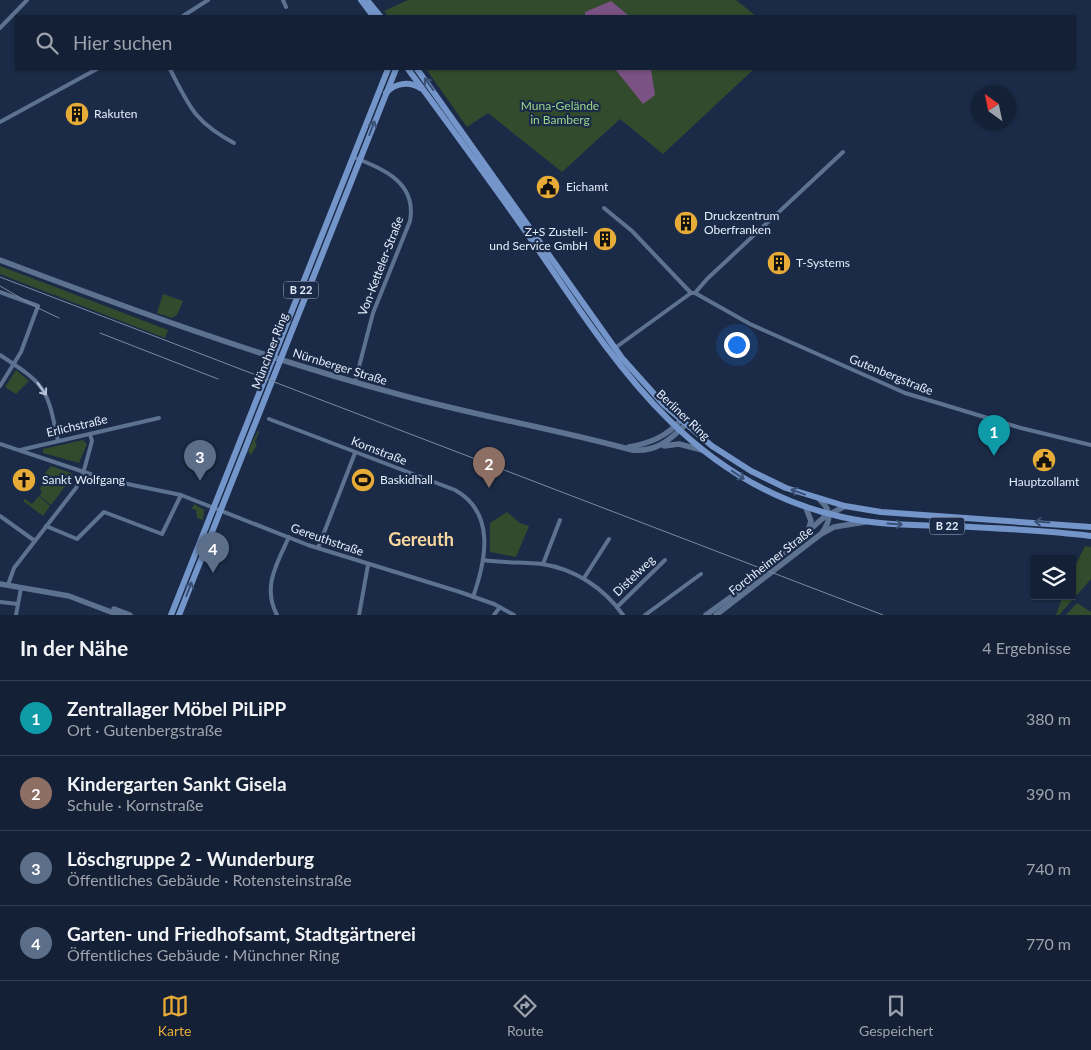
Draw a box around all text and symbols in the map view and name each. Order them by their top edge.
search box [15,15,1076,70]
icon: search [33,29,61,57]
text: Hier suchen [73,31,172,54]
one-way arrow [424,78,434,92]
north arrow [971,85,1016,130]
park label: Muna-Gelände in Bamberg [521,98,599,127]
building icon: Rakuten [64,101,90,127]
place label: Rakuten [94,106,137,121]
one-way arrow [368,121,377,136]
public building icon: Eichamt [535,174,561,200]
place label: Eichamt [566,179,609,194]
place label: Druckzentrum Oberfranken [704,208,780,237]
building icon: Druckzentrum Oberfranken [673,210,699,236]
street label: Von-Ketteler-Straße [355,214,406,318]
place label: Z+S Zustell- und Service GmbH [489,224,588,253]
building icon: Z+S Zustell- und Service GmbH [592,226,618,252]
building icon: T-Systems [766,250,792,276]
place label: T-Systems [796,255,850,270]
road number: B 22 [284,282,318,298]
street label: Münchner Ring [248,311,291,391]
your location [724,332,750,358]
street label: Nürnberger Straße [291,345,389,388]
street label: Gutenbergstraße [847,351,935,398]
one-way arrow [37,382,48,395]
street label: Berliner Ring [654,386,713,443]
street label: Erlichstraße [45,411,109,440]
pin: 1 [978,415,1010,456]
street label: Kornstraße [349,433,409,468]
pin: 3 [184,440,216,481]
pin: 2 [473,447,505,488]
public building icon: Hauptzollamt [1031,447,1057,473]
church icon: Sankt Wolfgang [11,467,37,493]
sports icon: Baskidhall [350,467,376,493]
one-way arrow [730,470,744,480]
place label: Sankt Wolfgang [42,472,125,487]
place label: Baskidhall [380,472,433,487]
place label: Hauptzollamt [1009,474,1080,489]
one-way arrow [791,487,806,496]
one-way arrow [1035,517,1051,527]
road number: B 22 [930,518,964,534]
one-way arrow [886,519,902,529]
street label: Gereuthstraße [289,520,366,559]
street label: Forchheimer Straße [725,523,816,598]
district label: Gereuth [388,528,454,550]
pin: 4 [197,532,229,573]
street label: Distelweg [610,552,658,599]
map controls [1031,555,1076,600]
button: layers [1031,555,1076,600]
one-way arrow [185,581,194,597]
text: In der Nähe [20,635,128,660]
text: 4 Ergebnisse [982,638,1071,657]
text: Zentrallager Möbel PiLiPP [67,697,286,720]
text: 1 [31,709,41,728]
text: 380 m [1026,709,1071,728]
text: Ort · Gutenbergstraße [67,720,223,739]
text: Kindergarten Sankt Gisela [67,772,287,795]
text: 2 [31,784,41,803]
text: 390 m [1026,784,1071,803]
text: Schule · Kornstraße [67,795,204,814]
text: Löschgruppe 2 - Wunderburg [67,847,314,870]
text: 3 [31,859,41,878]
text: 740 m [1026,859,1071,878]
text: Öffentliches Gebäude · Rotensteinstraße [67,870,352,889]
text: Garten- und Friedhofsamt, Stadtgärtnerei [67,922,416,945]
text: 4 [31,934,41,953]
text: 770 m [1026,934,1071,953]
text: Öffentliches Gebäude · Münchner Ring [67,945,340,964]
tab: Karte [158,992,191,1039]
tab: Route [507,992,543,1039]
tab: Gespeichert [859,992,933,1039]

